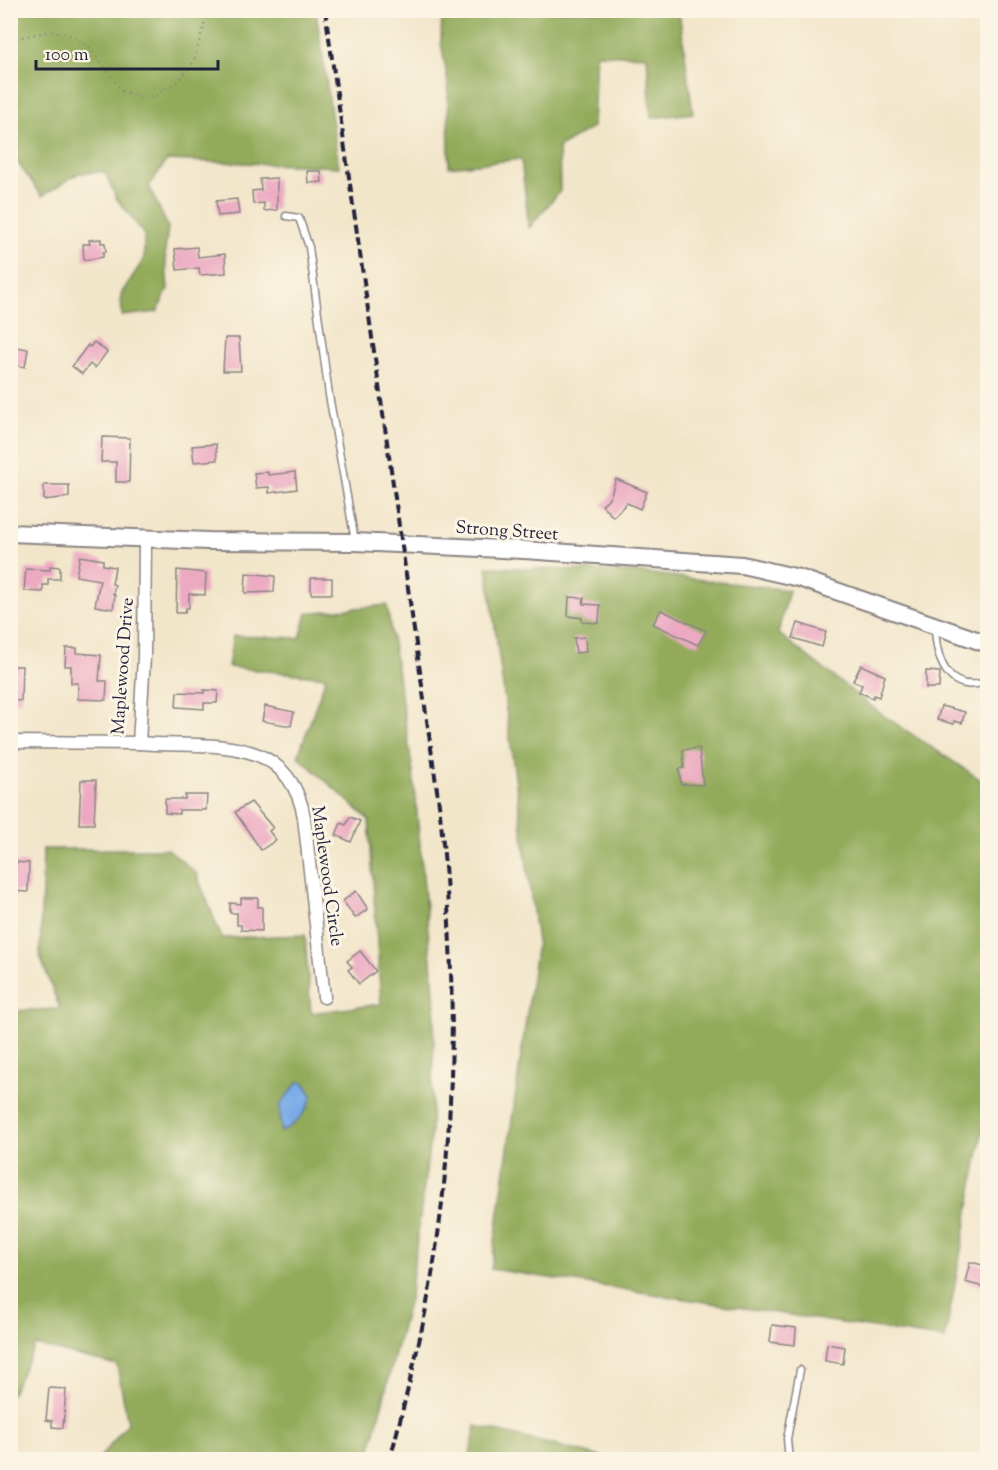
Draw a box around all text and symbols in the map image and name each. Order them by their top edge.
scale bar [36,33,218,71]
text: 100 m [45,43,89,69]
street label: Strong Street [455,515,559,549]
street label: Maplewood Drive [106,597,142,736]
street label: Maplewood Circle [303,804,349,948]

